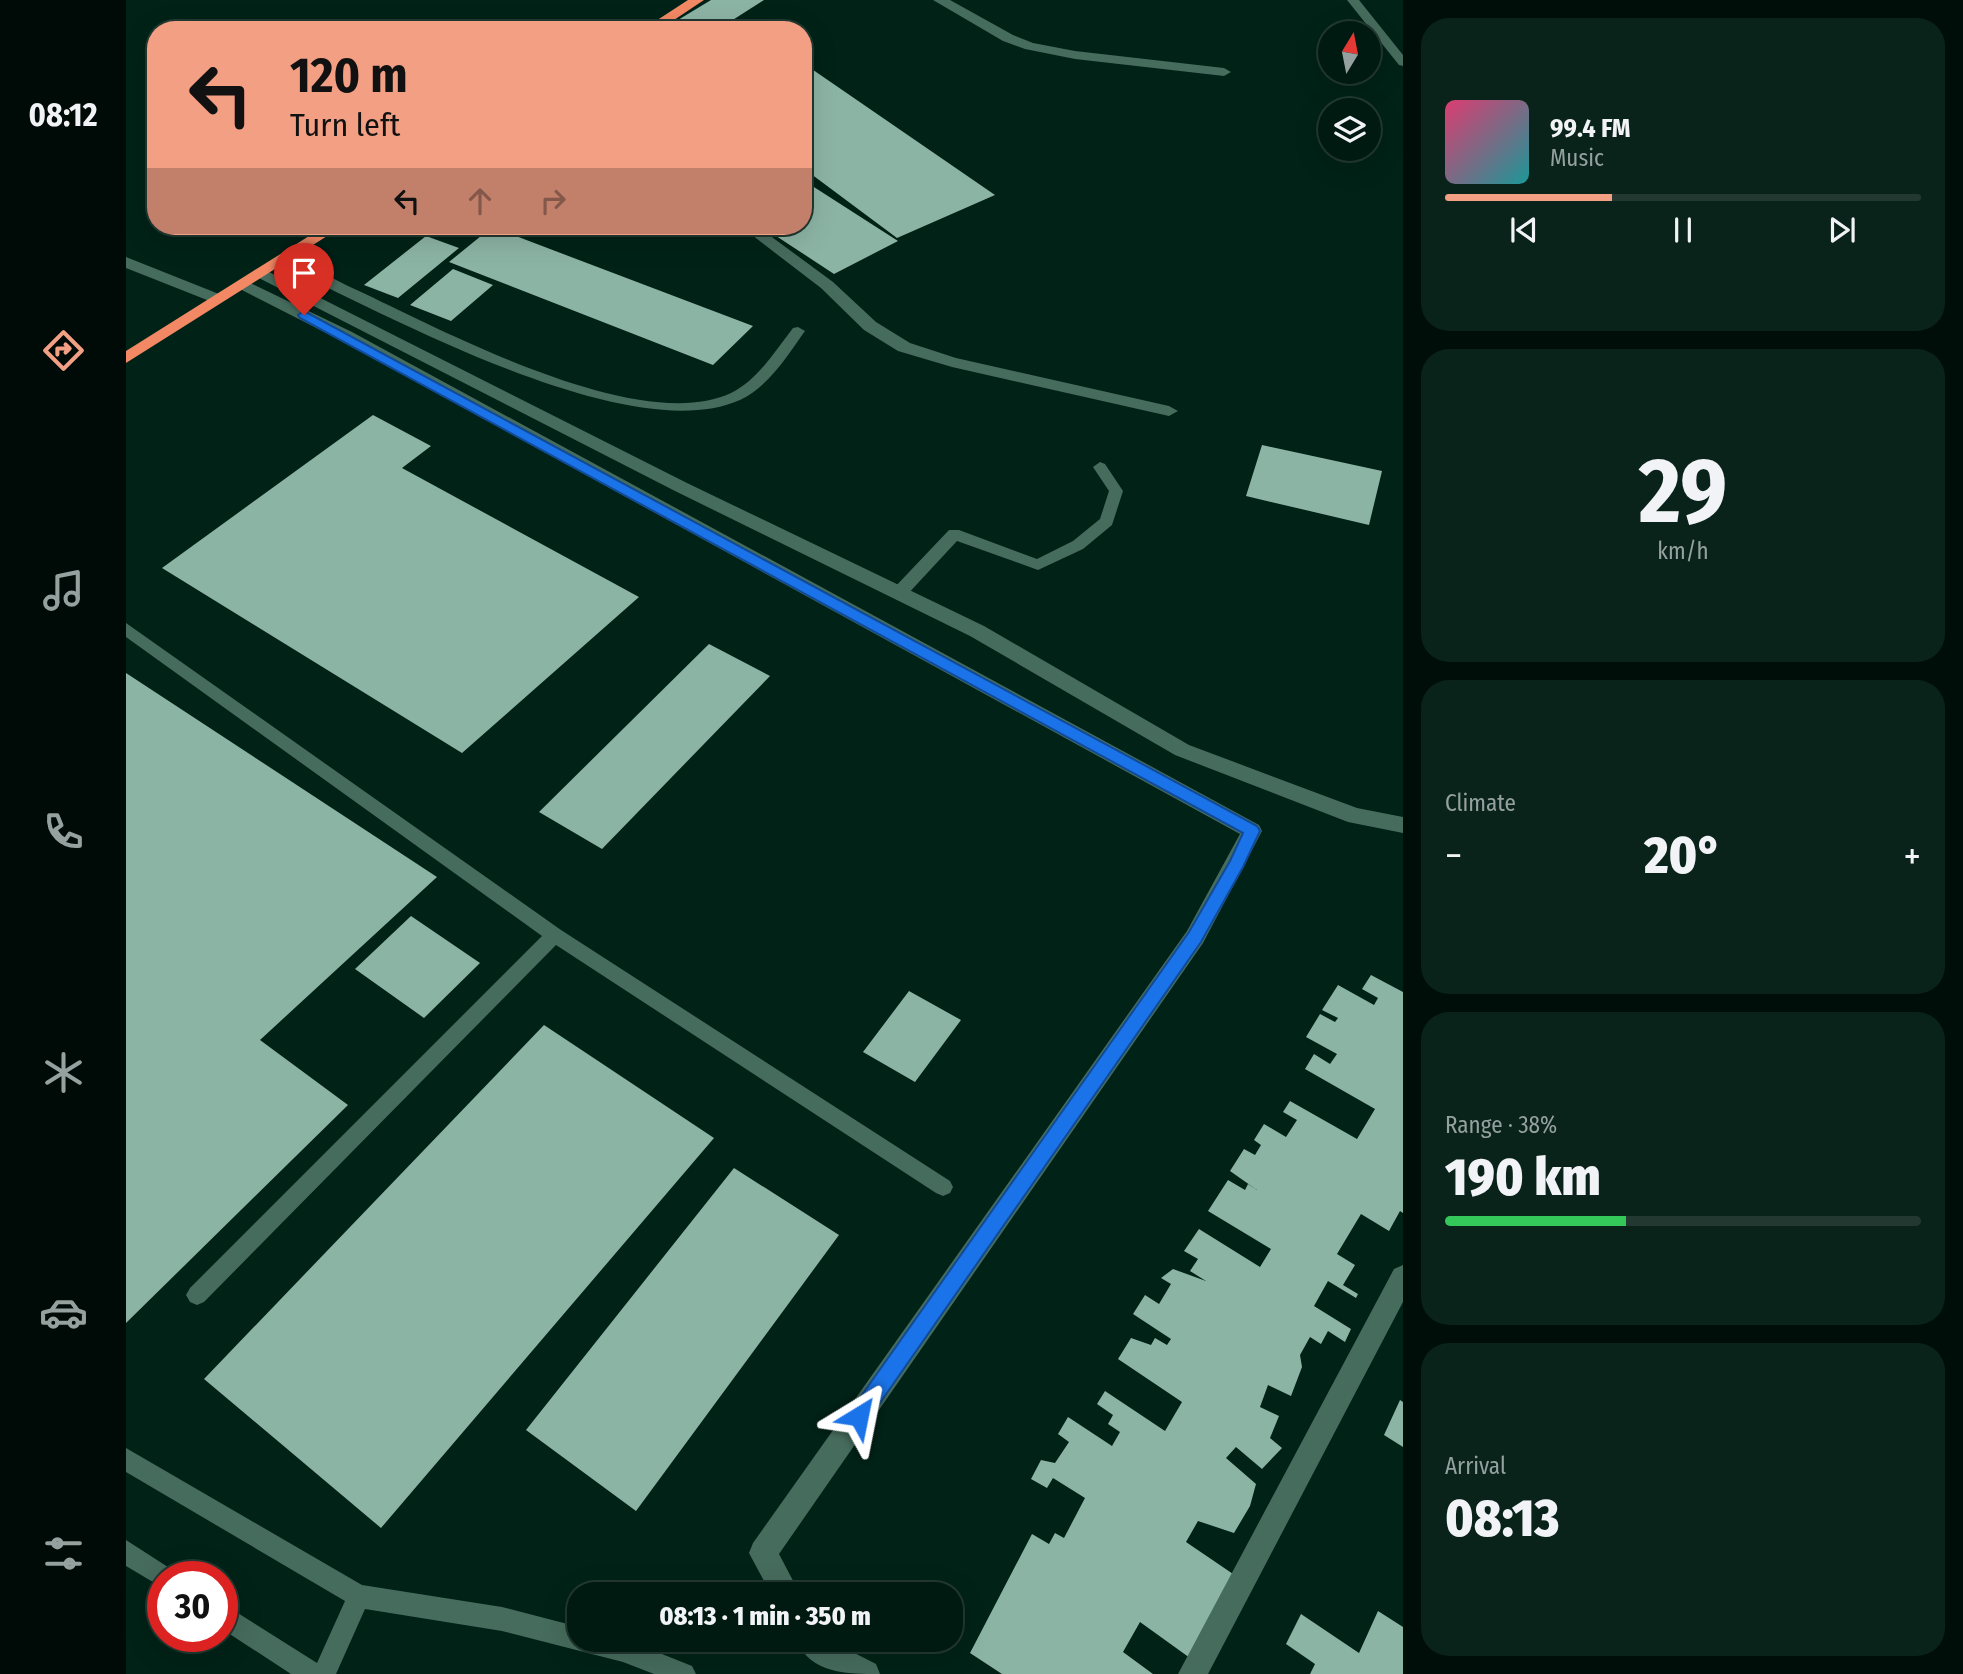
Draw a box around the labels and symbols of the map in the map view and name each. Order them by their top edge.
north arrow [1318,21,1381,84]
pin [274,243,334,315]
position arrow [822,1379,896,1453]
speed limit sign: 30 [147,1561,238,1652]

